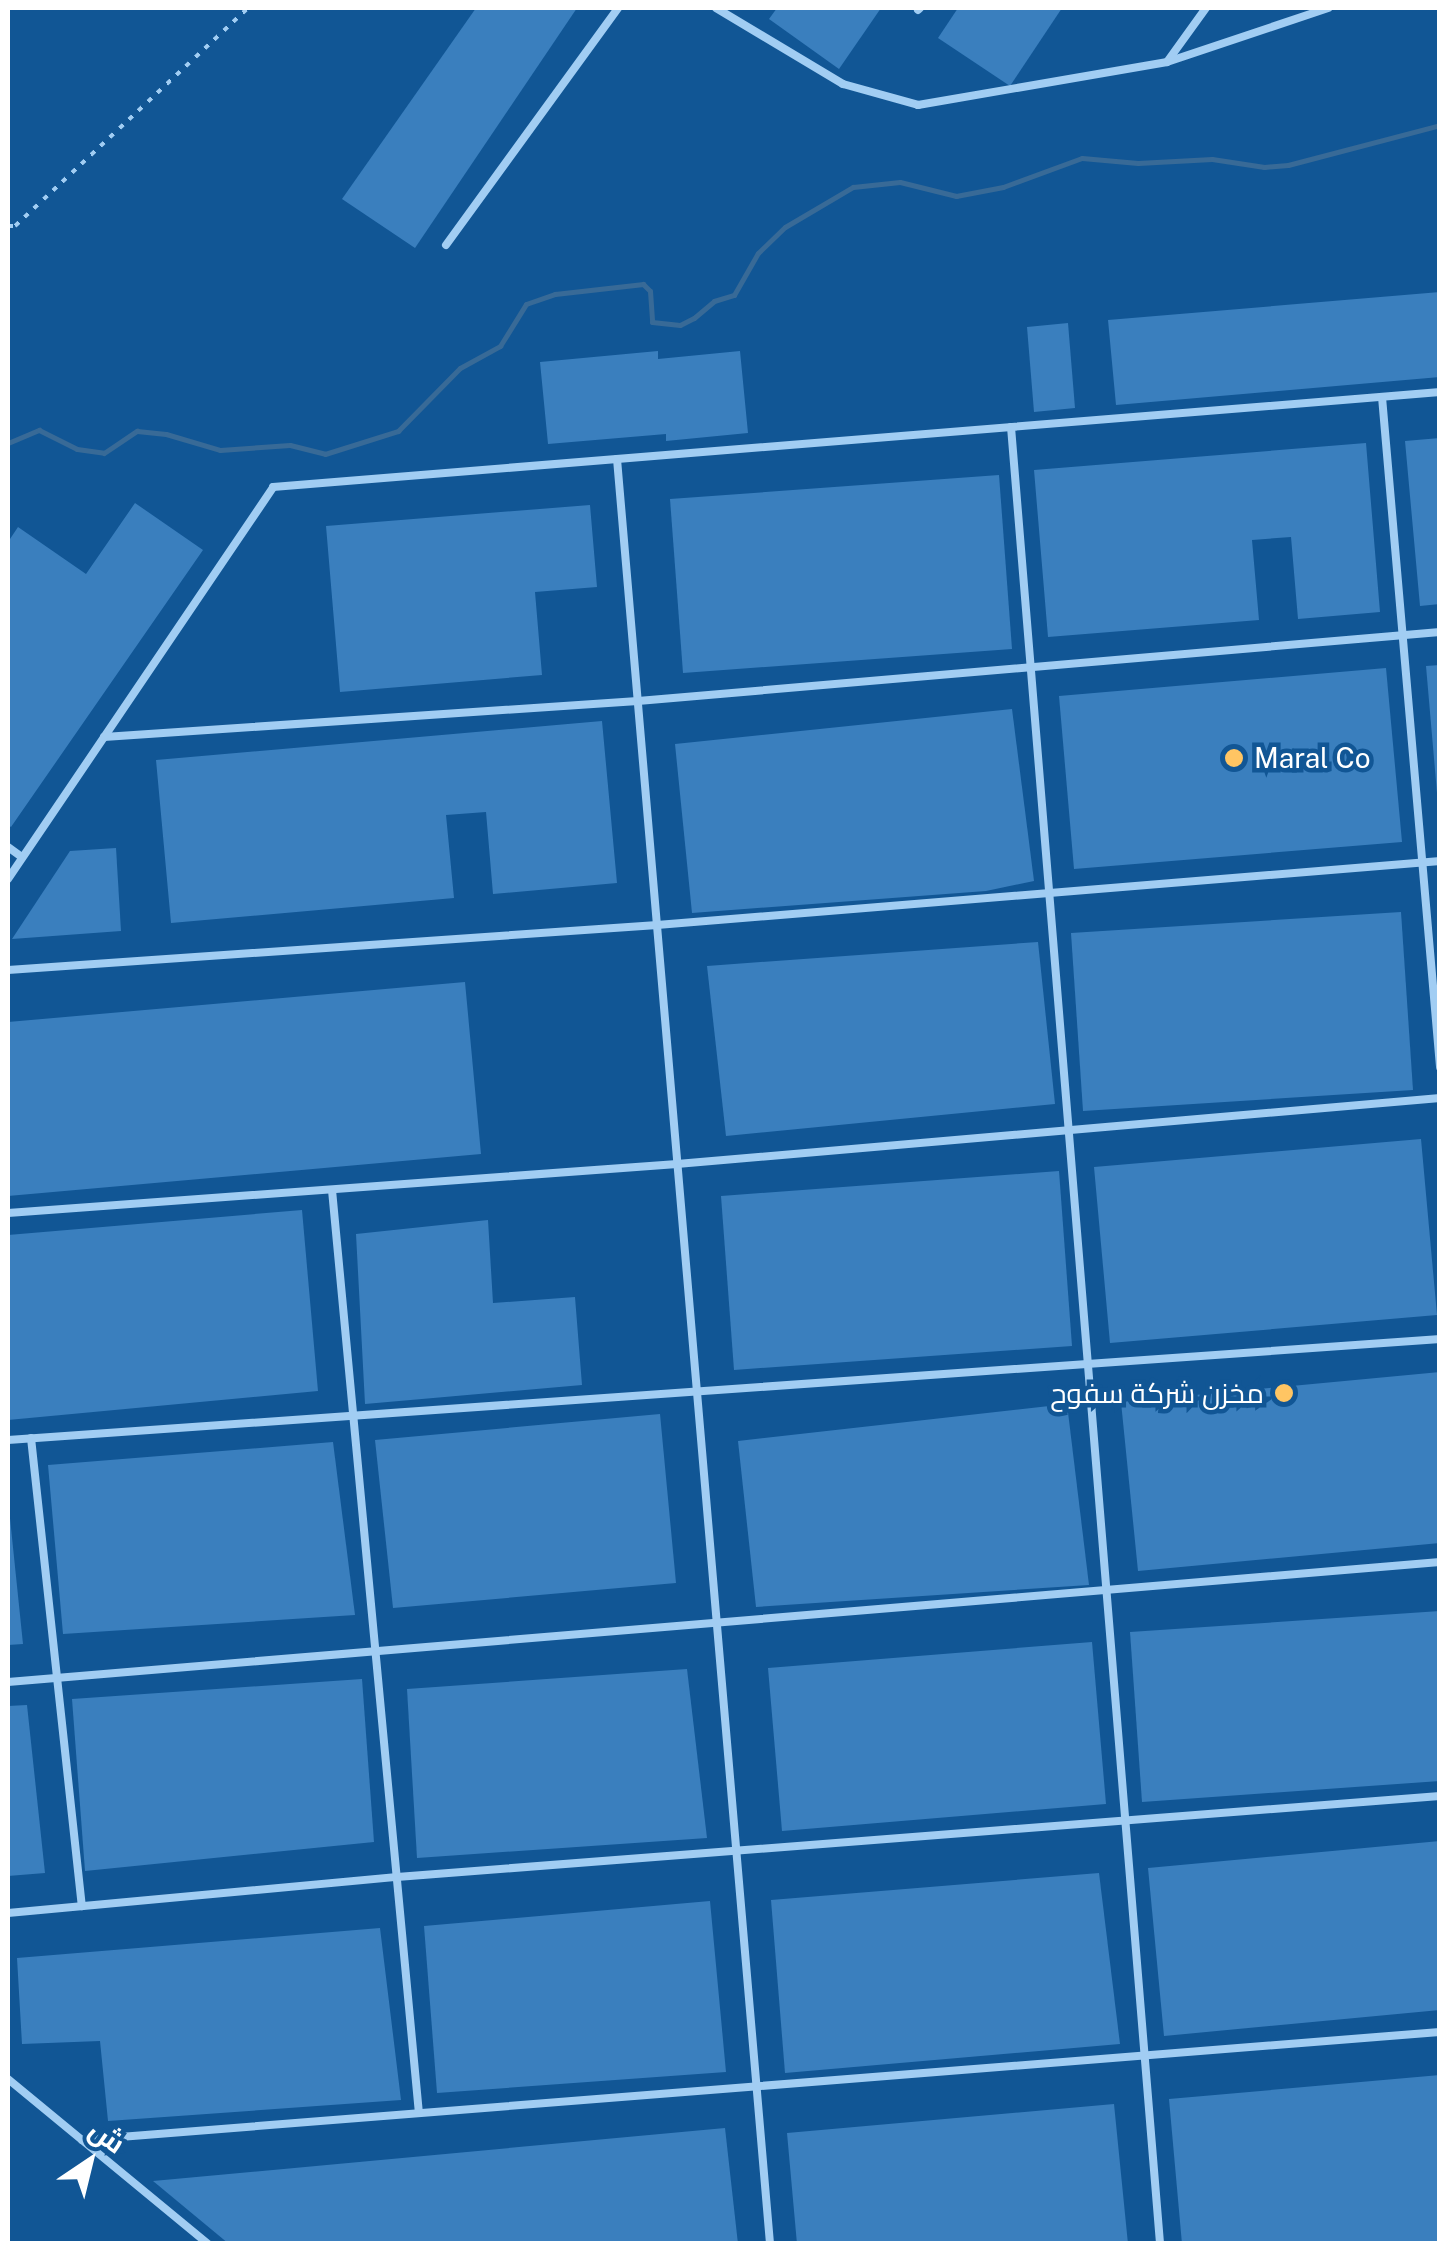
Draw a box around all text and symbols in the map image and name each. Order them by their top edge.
place label: Maral Co [1254,741,1370,775]
marker: Maral Co [1223,747,1245,769]
place label: مخزن شركة سفوح [1050,1376,1264,1410]
marker: مخزن شركة سفوح [1273,1382,1295,1404]
north arrow [40,2111,140,2211]
text: ش [83,2112,132,2160]

